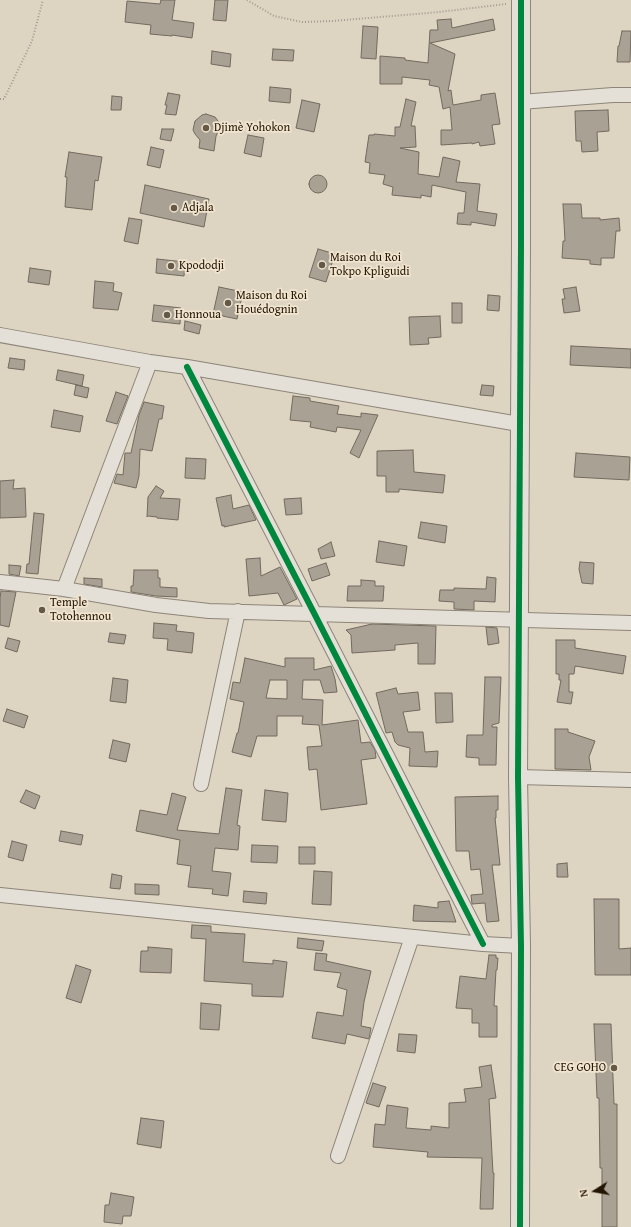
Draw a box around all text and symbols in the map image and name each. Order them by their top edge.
place label: Djimè Yohokon [214,121,290,135]
marker: Djimè Yohokon [201,123,211,133]
place label: Adjala [182,201,214,215]
marker: Adjala [169,203,179,213]
place label: Maison du Roi Tokpo Kpliguidi [330,251,410,279]
place label: Kpododji [179,259,224,273]
marker: Maison du Roi Tokpo Kpliguidi [317,260,327,270]
marker: Kpododji [166,261,176,271]
place label: Maison du Roi Houédognin [236,289,307,317]
marker: Maison du Roi Houédognin [223,298,233,308]
place label: Honnoua [175,308,221,322]
marker: Honnoua [162,310,172,320]
place label: Temple Totohennou [50,596,111,624]
marker: Temple Totohennou [37,605,47,615]
place label: CEG GOHO [554,1061,606,1075]
marker: CEG GOHO [609,1063,619,1073]
north arrow [575,1171,615,1211]
text: N [575,1188,592,1198]

